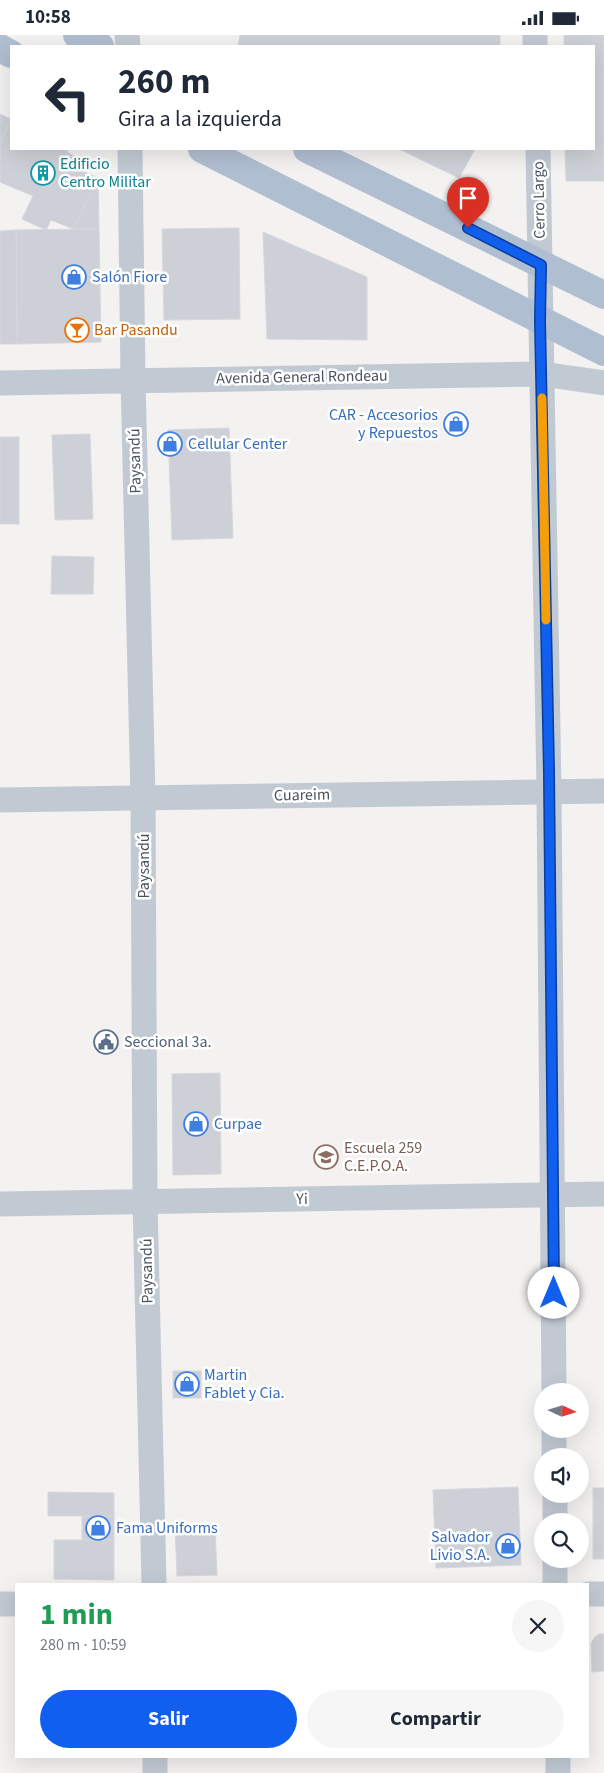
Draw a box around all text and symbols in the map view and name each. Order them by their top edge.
text: 10:58 [25,4,71,31]
text: 260 m [118,57,210,107]
icon: left [35,65,100,130]
text: Gira a la izquierda [118,103,282,135]
place label: Edificio Centro Militar [60,153,151,193]
building icon: Edificio Centro Militar [30,160,56,186]
street label: Cerro Largo [527,161,551,239]
pin [447,177,489,228]
icon: arrive [454,184,482,212]
shop icon: Salón Fiore [61,264,87,290]
place label: Salón Fiore [92,266,167,288]
bar icon: Bar Pasandu [64,317,90,343]
place label: Bar Pasandu [94,319,178,341]
street label: Avenida General Rondeau [216,365,388,389]
place label: CAR - Accesorios y Repuestos [329,404,438,444]
shop icon: CAR - Accesorios y Repuestos [443,411,469,437]
street label: Paysandú [123,428,147,494]
shop icon: Cellular Center [157,431,183,457]
place label: Cellular Center [188,433,288,455]
street label: Cuareim [274,784,330,806]
street label: Paysandú [133,833,155,899]
public building icon: Seccional 3a. [93,1029,119,1055]
place label: Seccional 3a. [124,1031,211,1053]
shop icon: Curpae [183,1111,209,1137]
place label: Curpae [214,1113,262,1135]
place label: Escuela 259 C.E.P.O.A. [344,1137,422,1177]
school or university icon: Escuela 259 C.E.P.O.A. [313,1144,339,1170]
street label: Yi [295,1188,308,1210]
street label: Paysandú [135,1238,159,1304]
position arrow [527,1266,579,1318]
place label: Martin Fablet y Cia. [204,1364,285,1404]
shop icon: Martin Fablet y Cia. [174,1371,200,1397]
north arrow [534,1383,589,1437]
map controls [534,1383,589,1568]
button: sound [534,1448,589,1503]
button: search [534,1513,589,1568]
shop icon: Fama Uniforms [85,1515,111,1541]
place label: Fama Uniforms [116,1517,218,1539]
place label: Salvador Livio S.A. [430,1526,490,1566]
shop icon: Salvador Livio S.A. [495,1533,521,1559]
text: 1 min [40,1593,113,1636]
button: close [512,1600,564,1652]
text: 280 m · 10:59 [40,1634,127,1656]
button: Salir [40,1690,297,1748]
button: Compartir [307,1690,564,1748]

